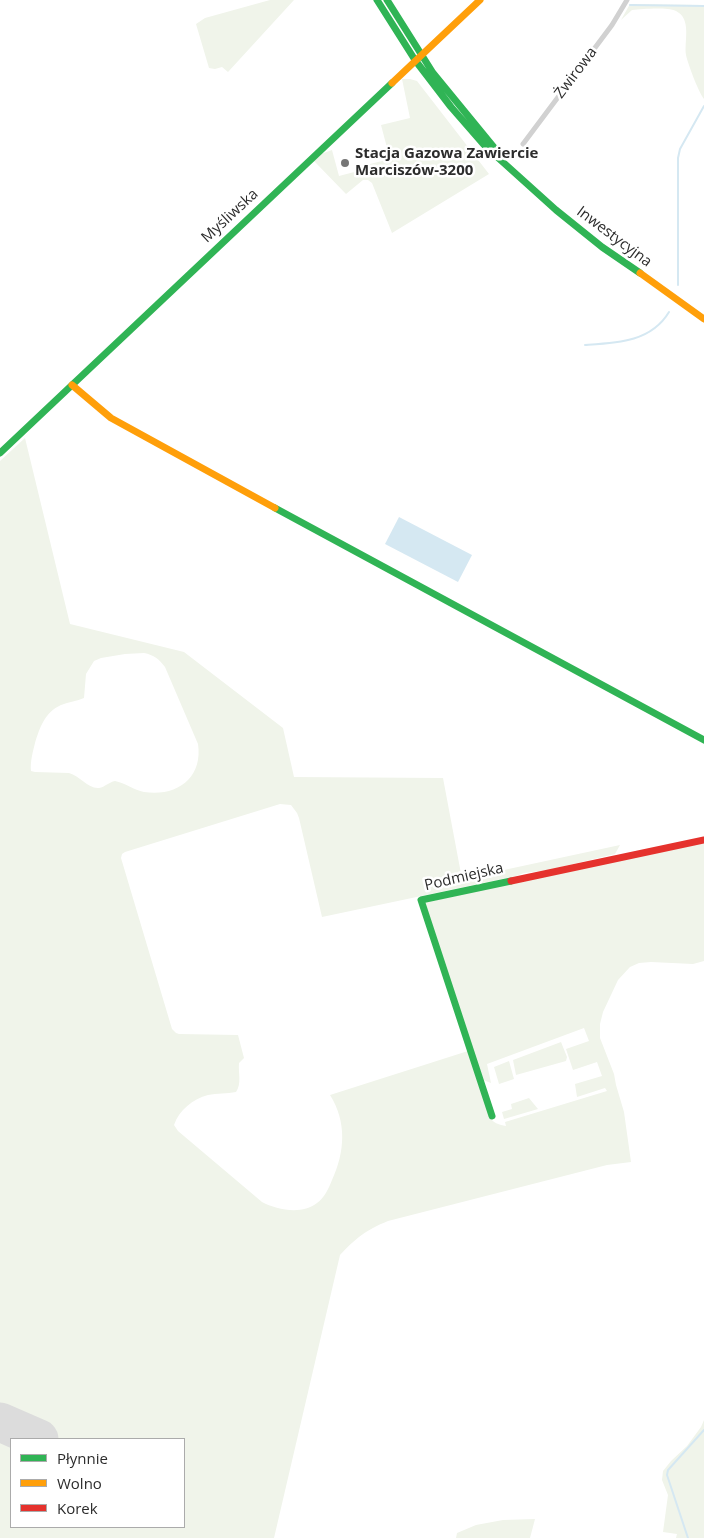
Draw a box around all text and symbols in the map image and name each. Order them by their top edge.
street label: Żwirowa [551,44,601,102]
place label: Stacja Gazowa Zawiercie Marciszów-3200 [355,145,538,180]
marker: Stacja Gazowa Zawiercie Marciszów-3200 [339,157,351,169]
street label: Myśliwska [198,185,262,247]
street label: Inwestycyjna [573,203,655,271]
street label: Podmiejska [423,859,505,895]
legend [10,1438,185,1528]
text: Płynnie [57,1448,108,1468]
text: Wolno [57,1473,102,1493]
text: Korek [57,1498,98,1518]

